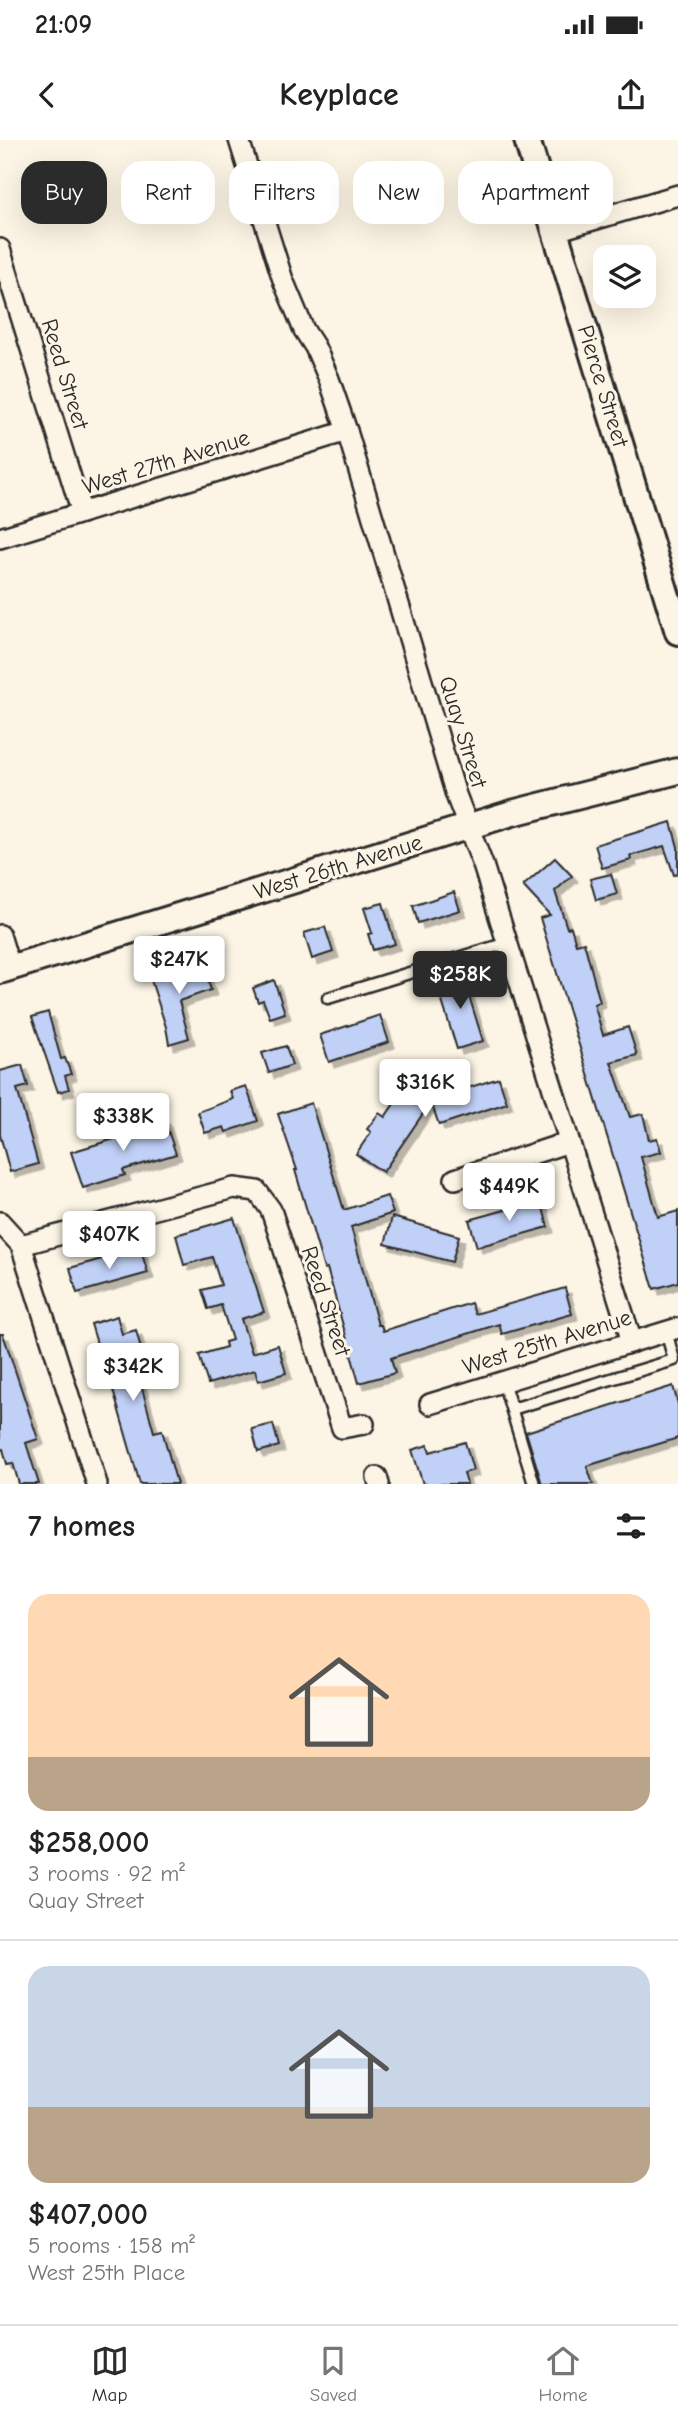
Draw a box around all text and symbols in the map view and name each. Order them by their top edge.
text: 21:09 [35,10,92,40]
icon: back [28,76,66,114]
text: Keyplace [279,76,399,113]
icon: share [612,76,650,114]
chip: Buy [21,161,107,224]
chip: Rent [121,161,215,224]
chip: Filters [229,161,339,224]
chip: New [353,161,444,224]
chip: Apartment [458,161,613,224]
map controls [593,245,656,308]
button: layers [593,245,656,308]
street label: Reed Street [35,316,95,434]
street label: Pierce Street [572,322,635,452]
street label: West 27th Avenue [79,424,253,500]
street label: Quay Street [433,673,493,793]
street label: West 26th Avenue [250,829,426,905]
pin: $247K [130,936,228,996]
text: $247K [150,945,208,972]
pin: $258K [411,952,509,1011]
text: $258K [429,960,491,987]
pin: $316K [376,1060,474,1119]
text: $316K [395,1068,455,1095]
pin: $338K [74,1094,172,1153]
text: $338K [92,1102,154,1129]
pin: $449K [460,1164,558,1223]
text: $449K [479,1172,539,1199]
pin: $407K [60,1212,158,1271]
text: $407K [78,1220,140,1247]
street label: Reed Street [296,1243,357,1361]
street label: West 25th Avenue [459,1304,635,1380]
pin: $342K [84,1344,182,1403]
text: $342K [103,1352,163,1379]
icon: filters [612,1507,650,1545]
text: 7 homes [28,1509,135,1544]
icon: home [276,1639,402,1765]
text: $258,000 [28,1825,150,1860]
text: 3 rooms · 92 m² [28,1860,185,1887]
text: Quay Street [28,1887,143,1914]
icon: home [276,2011,402,2137]
text: $407,000 [28,2197,148,2232]
text: 5 rooms · 158 m² [28,2232,195,2259]
text: West 25th Place [28,2259,185,2286]
tab: Map [91,2342,129,2406]
tab: Saved [310,2342,357,2406]
tab: Home [538,2342,587,2406]

